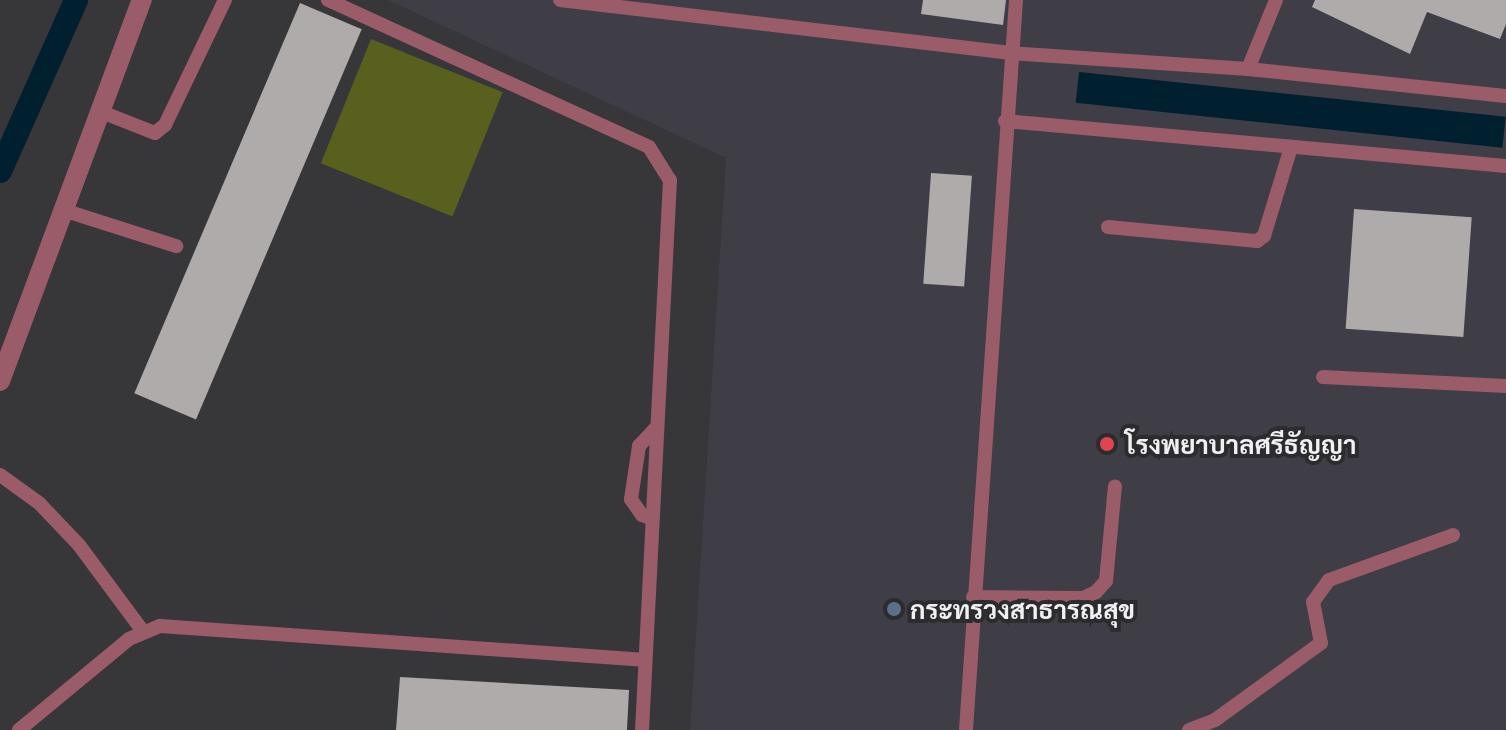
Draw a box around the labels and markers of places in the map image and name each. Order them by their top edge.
place label: โรงพยาบาลศรีธัญญา [1125,428,1356,460]
marker: โรงพยาบาลศรีธัญญา [1096,433,1118,455]
place label: กระทรวงสาธารณสุข [910,593,1135,625]
marker: กระทรวงสาธารณสุข [885,600,903,618]

